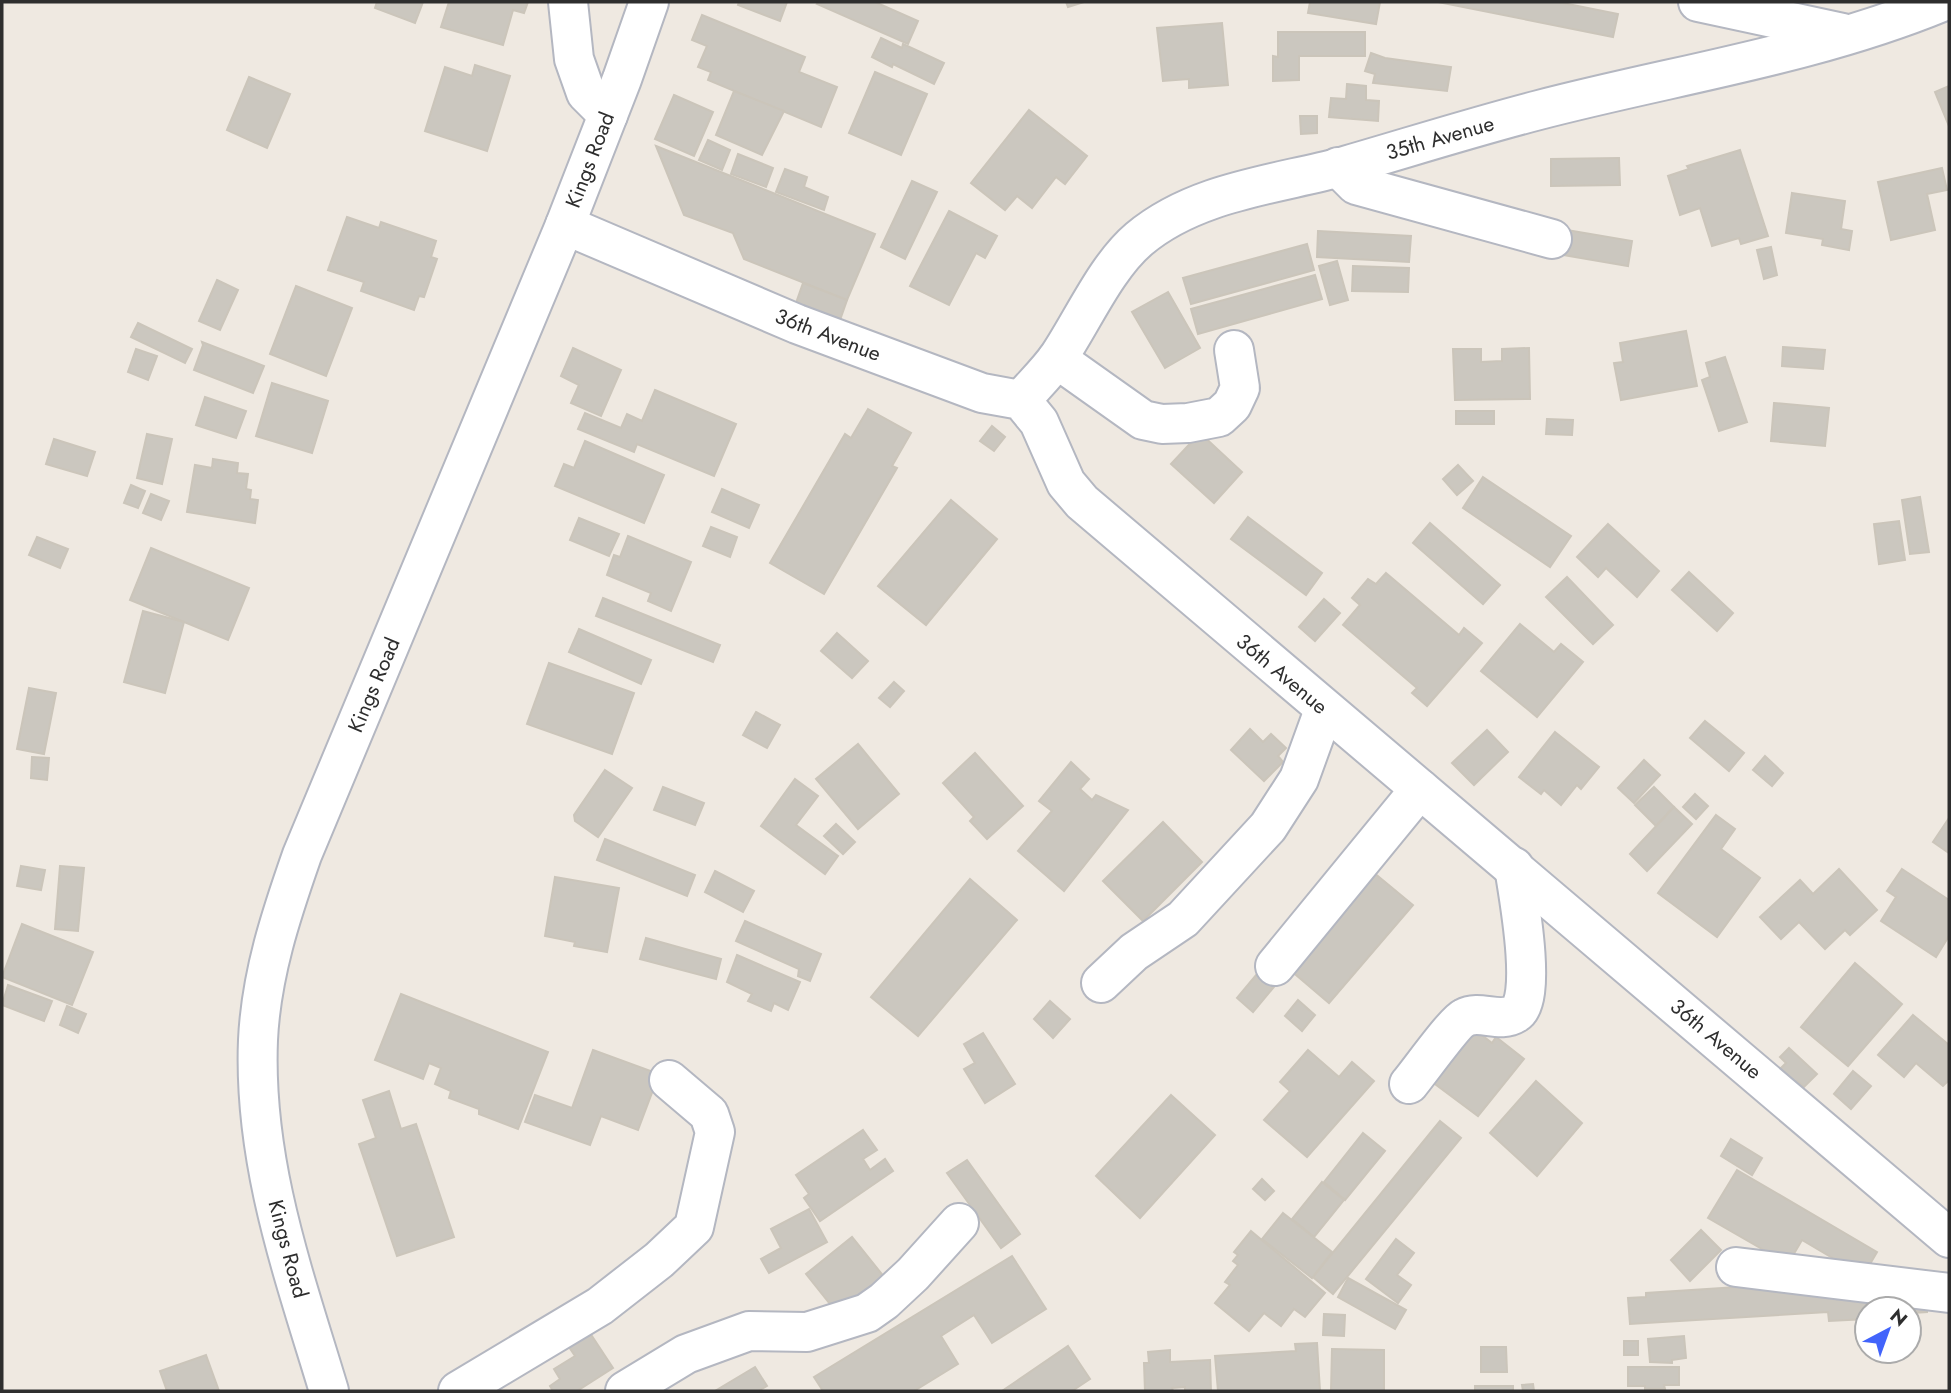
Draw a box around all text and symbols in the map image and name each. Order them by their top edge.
street label: Kings Road [558,108,622,212]
street label: 35th Avenue [1382,108,1498,168]
street label: 36th Avenue [771,301,886,369]
street label: 36th Avenue [1230,627,1334,721]
street label: Kings Road [341,633,407,737]
street label: 36th Avenue [1664,992,1768,1086]
street label: Kings Road [261,1197,315,1301]
north arrow [1853,1295,1923,1365]
text: N [1884,1302,1913,1333]

